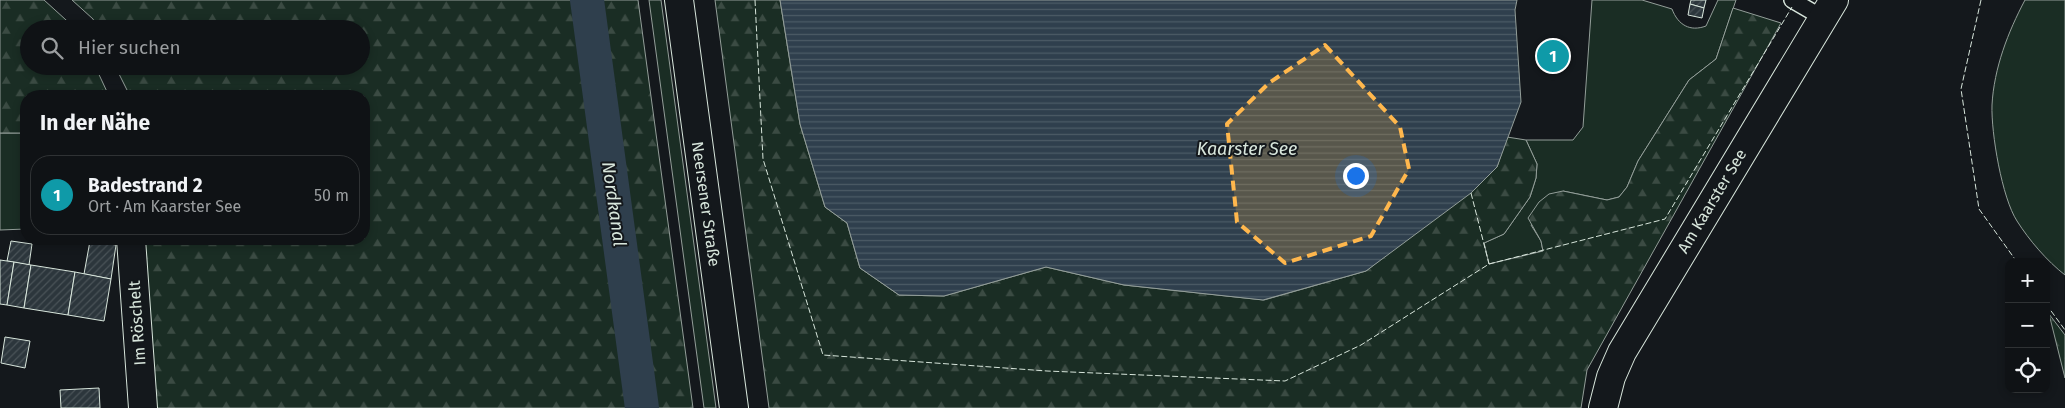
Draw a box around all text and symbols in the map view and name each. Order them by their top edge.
search box [20,20,370,75]
icon: search [38,34,66,62]
text: Hier suchen [78,36,181,59]
pin: 1 [1537,37,1569,75]
text: In der Nähe [40,110,150,136]
water label: Kaarster See [1197,138,1297,160]
street label: Neersener Straße [688,140,724,268]
street label: Am Kaarster See [1673,146,1751,256]
water label: Nordkanal [597,160,631,248]
your location [1343,163,1369,189]
text: Badestrand 2 [88,174,203,197]
text: 1 [53,186,61,205]
text: 50 m [314,186,349,205]
text: Ort · Am Kaarster See [88,197,241,216]
map controls [2005,258,2050,393]
button: + [2005,258,2050,303]
street label: Im Röschelt [125,280,149,366]
button: − [2005,303,2050,348]
button: locate [2005,348,2050,393]

